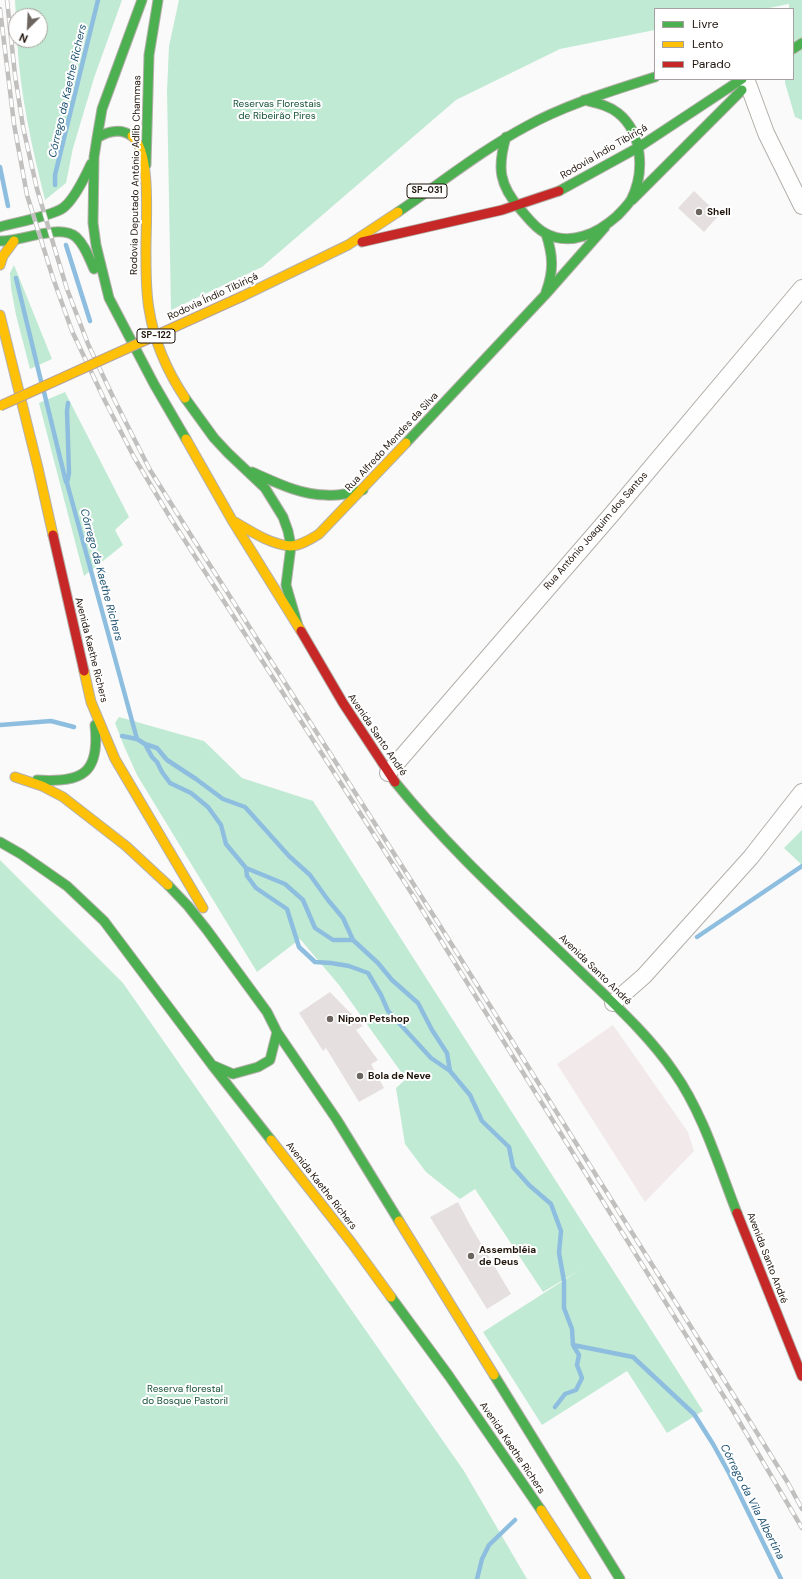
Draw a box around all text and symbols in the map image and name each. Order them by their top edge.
north arrow [8,8,48,48]
legend [654,8,794,80]
text: Livre [692,16,719,32]
water label: Córrego da Kaethe Richers [46,23,90,159]
text: N [17,30,30,46]
text: Lento [692,36,723,52]
text: Parado [692,56,731,72]
street label: Rodovia Deputado Antônio Adlib Chammas [128,75,144,275]
park label: Reservas Florestais de Ribeirão Pires [233,98,321,122]
street label: Rodovia Índio Tibiriçá [558,122,650,182]
road number: SP-031 [407,184,447,198]
place label: Shell [707,206,731,218]
marker: Shell [694,207,704,217]
street label: Rodovia Índio Tibiriçá [166,271,260,323]
road number: SP-122 [137,329,175,343]
street label: Rua Alfredo Mendes da Silva [343,390,441,494]
street label: Rua Antônio Joaquim dos Santos [541,470,651,592]
water label: Córrego da Kaethe Richers [77,507,125,643]
street label: Avenida Kaethe Richers [72,596,110,704]
street label: Avenida Santo André [345,692,409,778]
street label: Avenida Santo André [556,932,634,1008]
place label: Nipon Petshop [338,1013,410,1025]
marker: Nipon Petshop [325,1014,335,1024]
place label: Bola de Neve [368,1070,431,1082]
marker: Bola de Neve [355,1071,365,1081]
street label: Avenida Kaethe Richers [283,1140,359,1232]
street label: Avenida Santo André [744,1211,790,1305]
place label: Assembléia de Deus [479,1244,536,1268]
marker: Assembléia de Deus [466,1251,476,1261]
park label: Reserva florestal do Bosque Pastoril [142,1383,228,1406]
street label: Avenida Kaethe Richers [477,1400,547,1496]
water label: Córrego da Vila Albertina [717,1442,787,1562]

